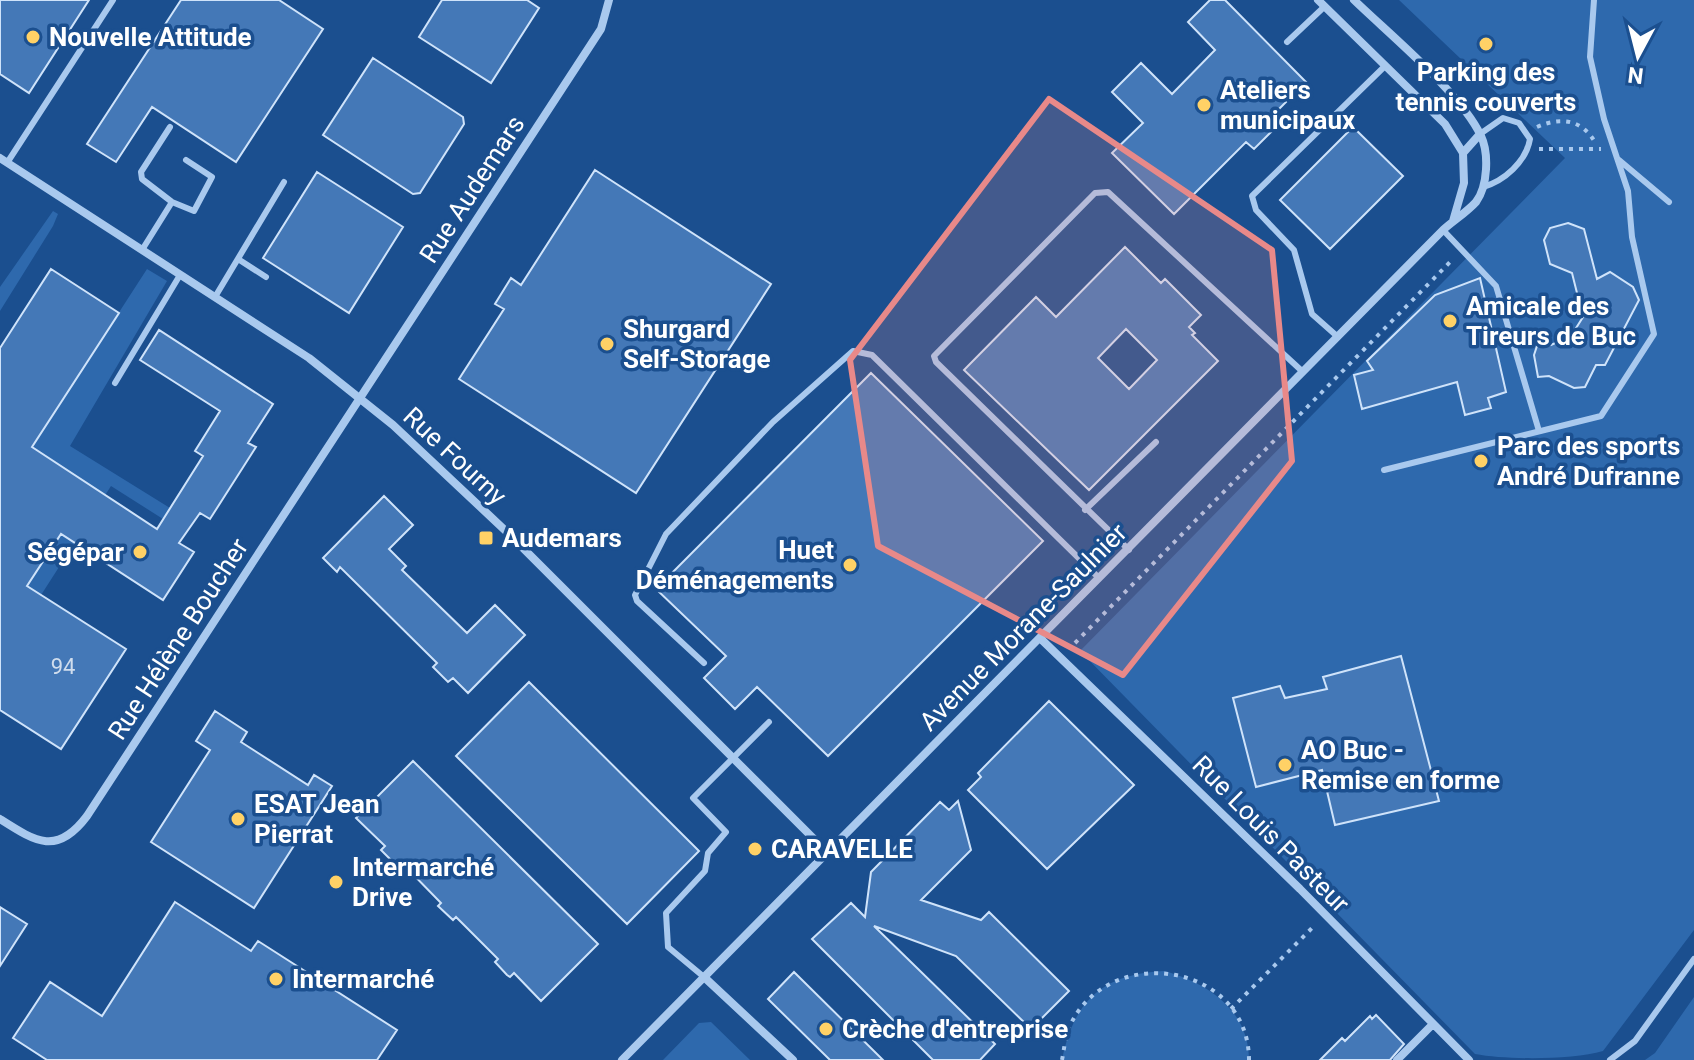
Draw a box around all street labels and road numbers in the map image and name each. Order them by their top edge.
street label: Rue Audemars [413,110,531,268]
street label: Rue Fourny [397,401,513,511]
street label: Avenue Morane-Saulnier [913,517,1133,737]
street label: Rue Hélène Boucher [102,533,254,745]
street label: Rue Louis Pasteur [1186,749,1356,919]

